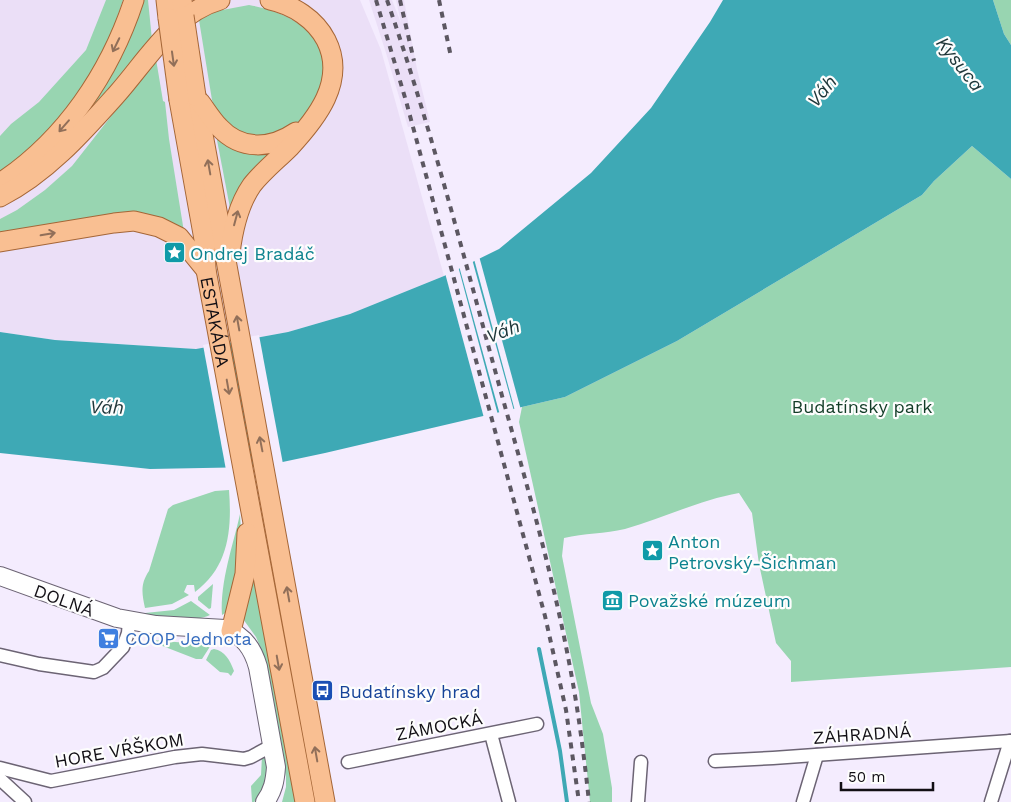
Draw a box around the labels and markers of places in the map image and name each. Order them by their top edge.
place icon: Ondrej Bradáč [162,241,186,265]
place label: Ondrej Bradáč [190,243,315,264]
place label: Anton Petrovský-Šichman [668,531,837,573]
place icon: Anton Petrovský-Šichman [640,539,664,563]
museum icon: Považské múzeum [600,588,624,612]
place label: Považské múzeum [628,590,791,611]
supermarket icon: COOP Jednota [97,626,121,650]
place label: COOP Jednota [125,628,252,649]
bus stop icon: Budatínsky hrad [311,679,335,703]
place label: Budatínsky hrad [339,681,481,702]

